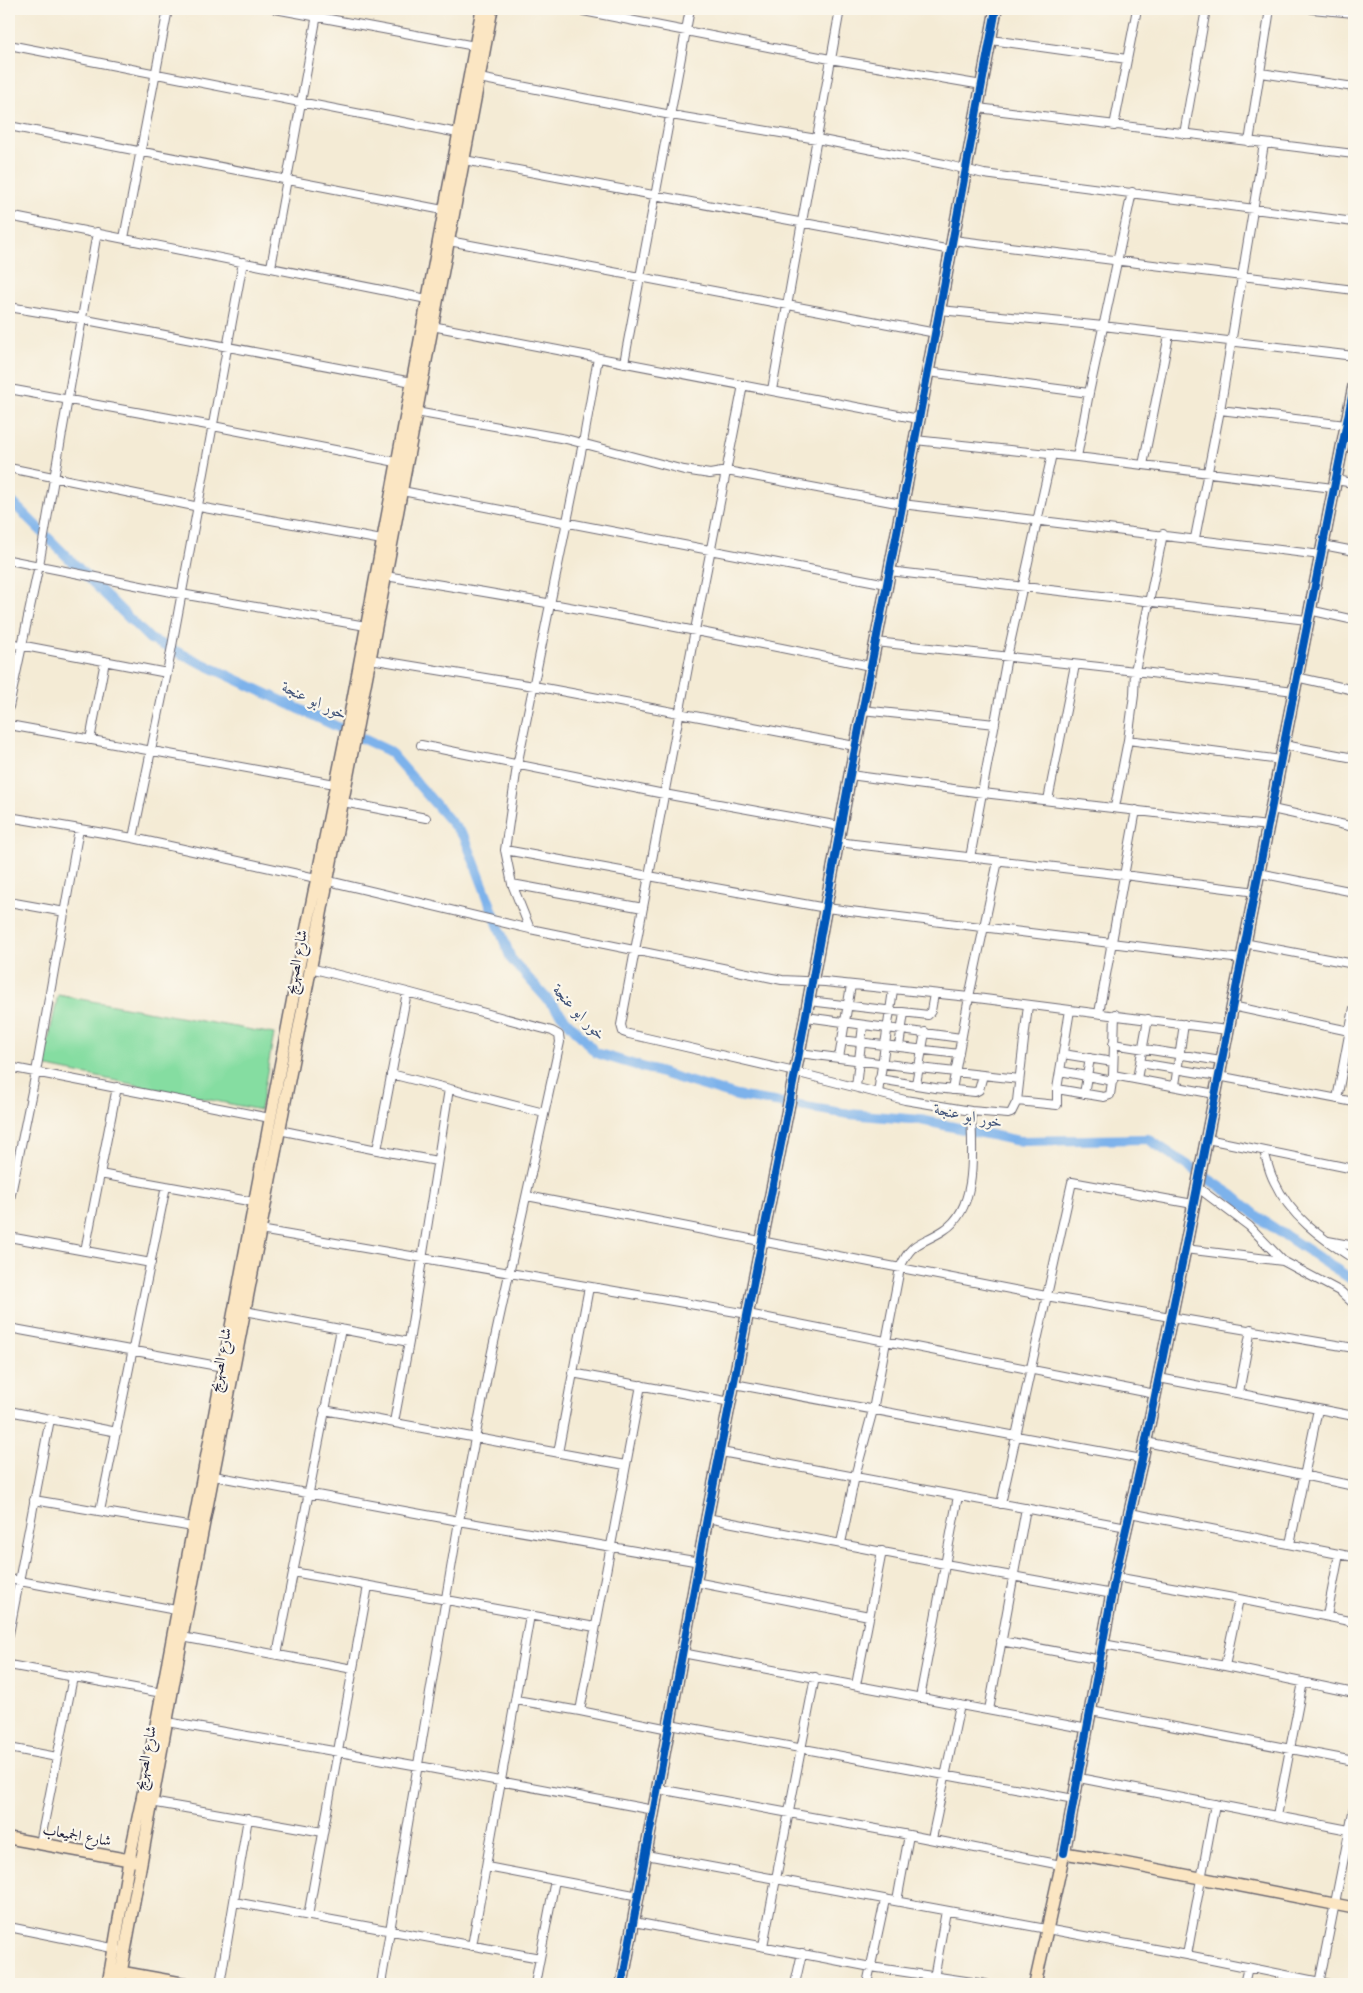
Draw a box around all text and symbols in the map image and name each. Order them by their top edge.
water label: خور ابو عنجة [277,675,351,726]
street label: شارع الصهريج [280,928,316,997]
water label: خور ابو عنجة [546,978,611,1046]
water label: خور ابو عنجة [931,1098,1005,1134]
street label: شارع الصهريج [204,1326,240,1395]
street label: شارع الصهريج [129,1724,165,1793]
street label: شارع الجميعاب [41,1819,113,1854]

